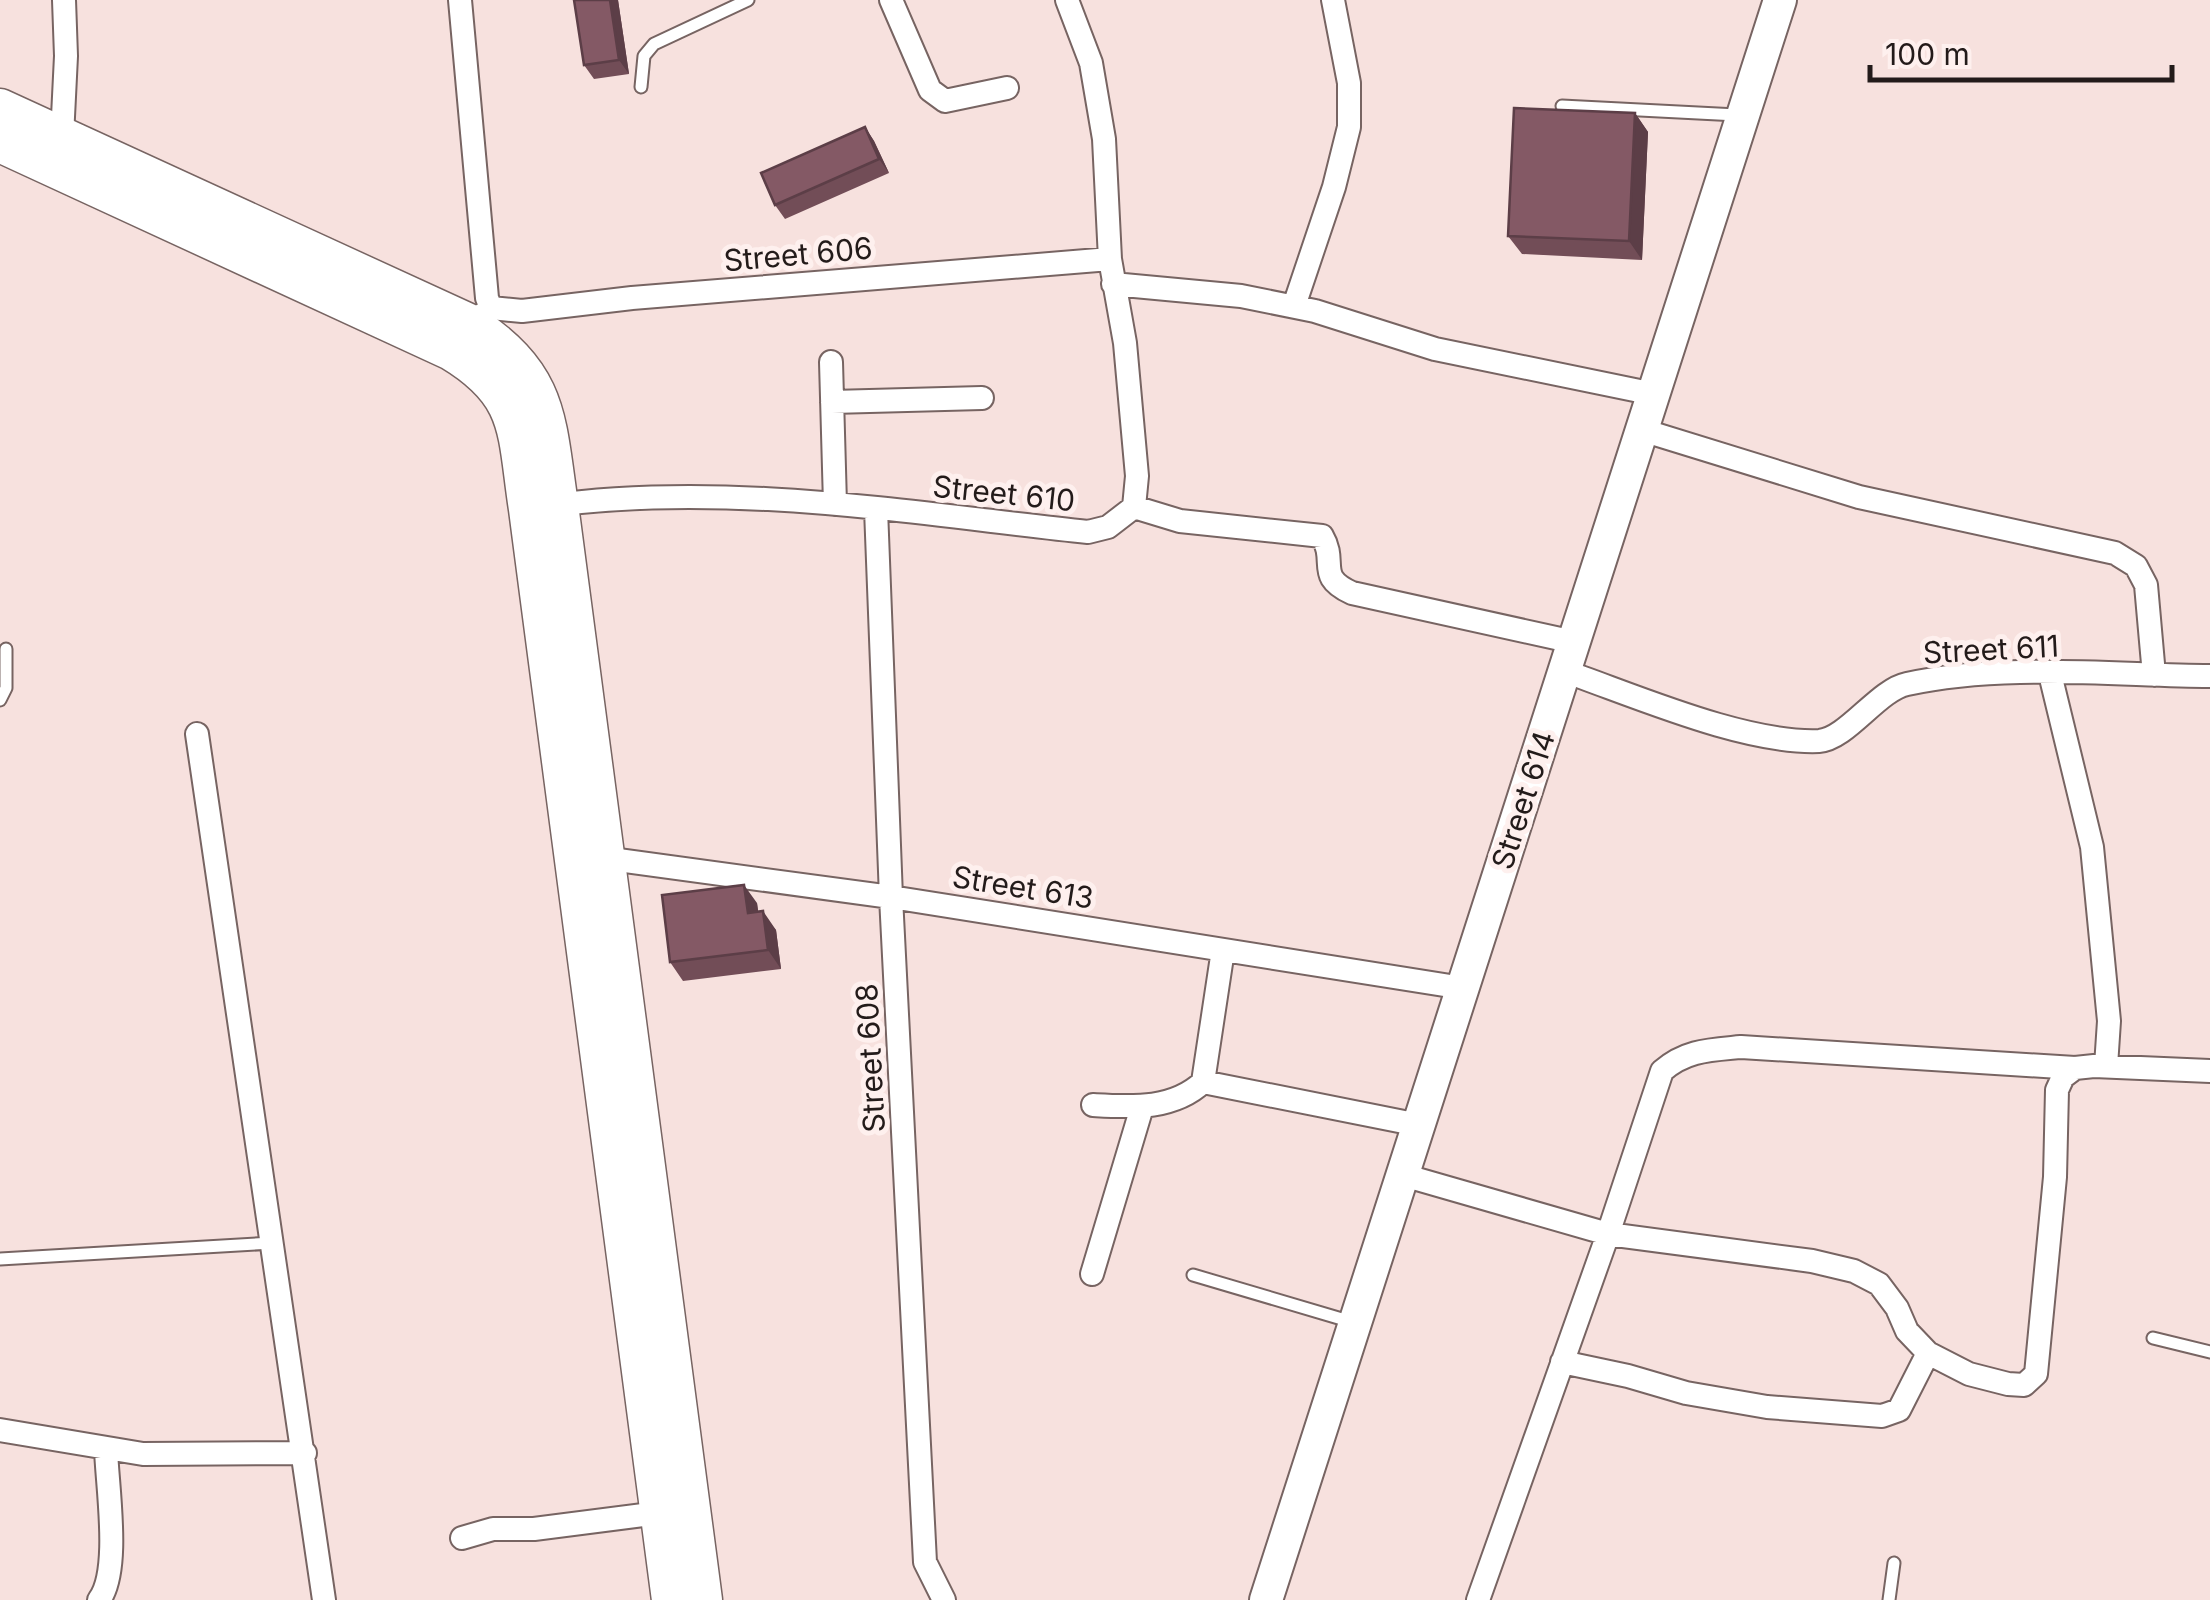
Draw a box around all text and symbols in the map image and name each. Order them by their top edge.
scale bar [1870,20,2172,82]
text: 100 m [1885,36,1970,72]
street label: Street 606 [722,230,874,278]
street label: Street 610 [931,468,1077,518]
street label: Street 611 [1922,627,2060,671]
street label: Street 614 [1484,726,1562,874]
street label: Street 613 [950,858,1096,916]
street label: Street 608 [848,983,892,1133]

